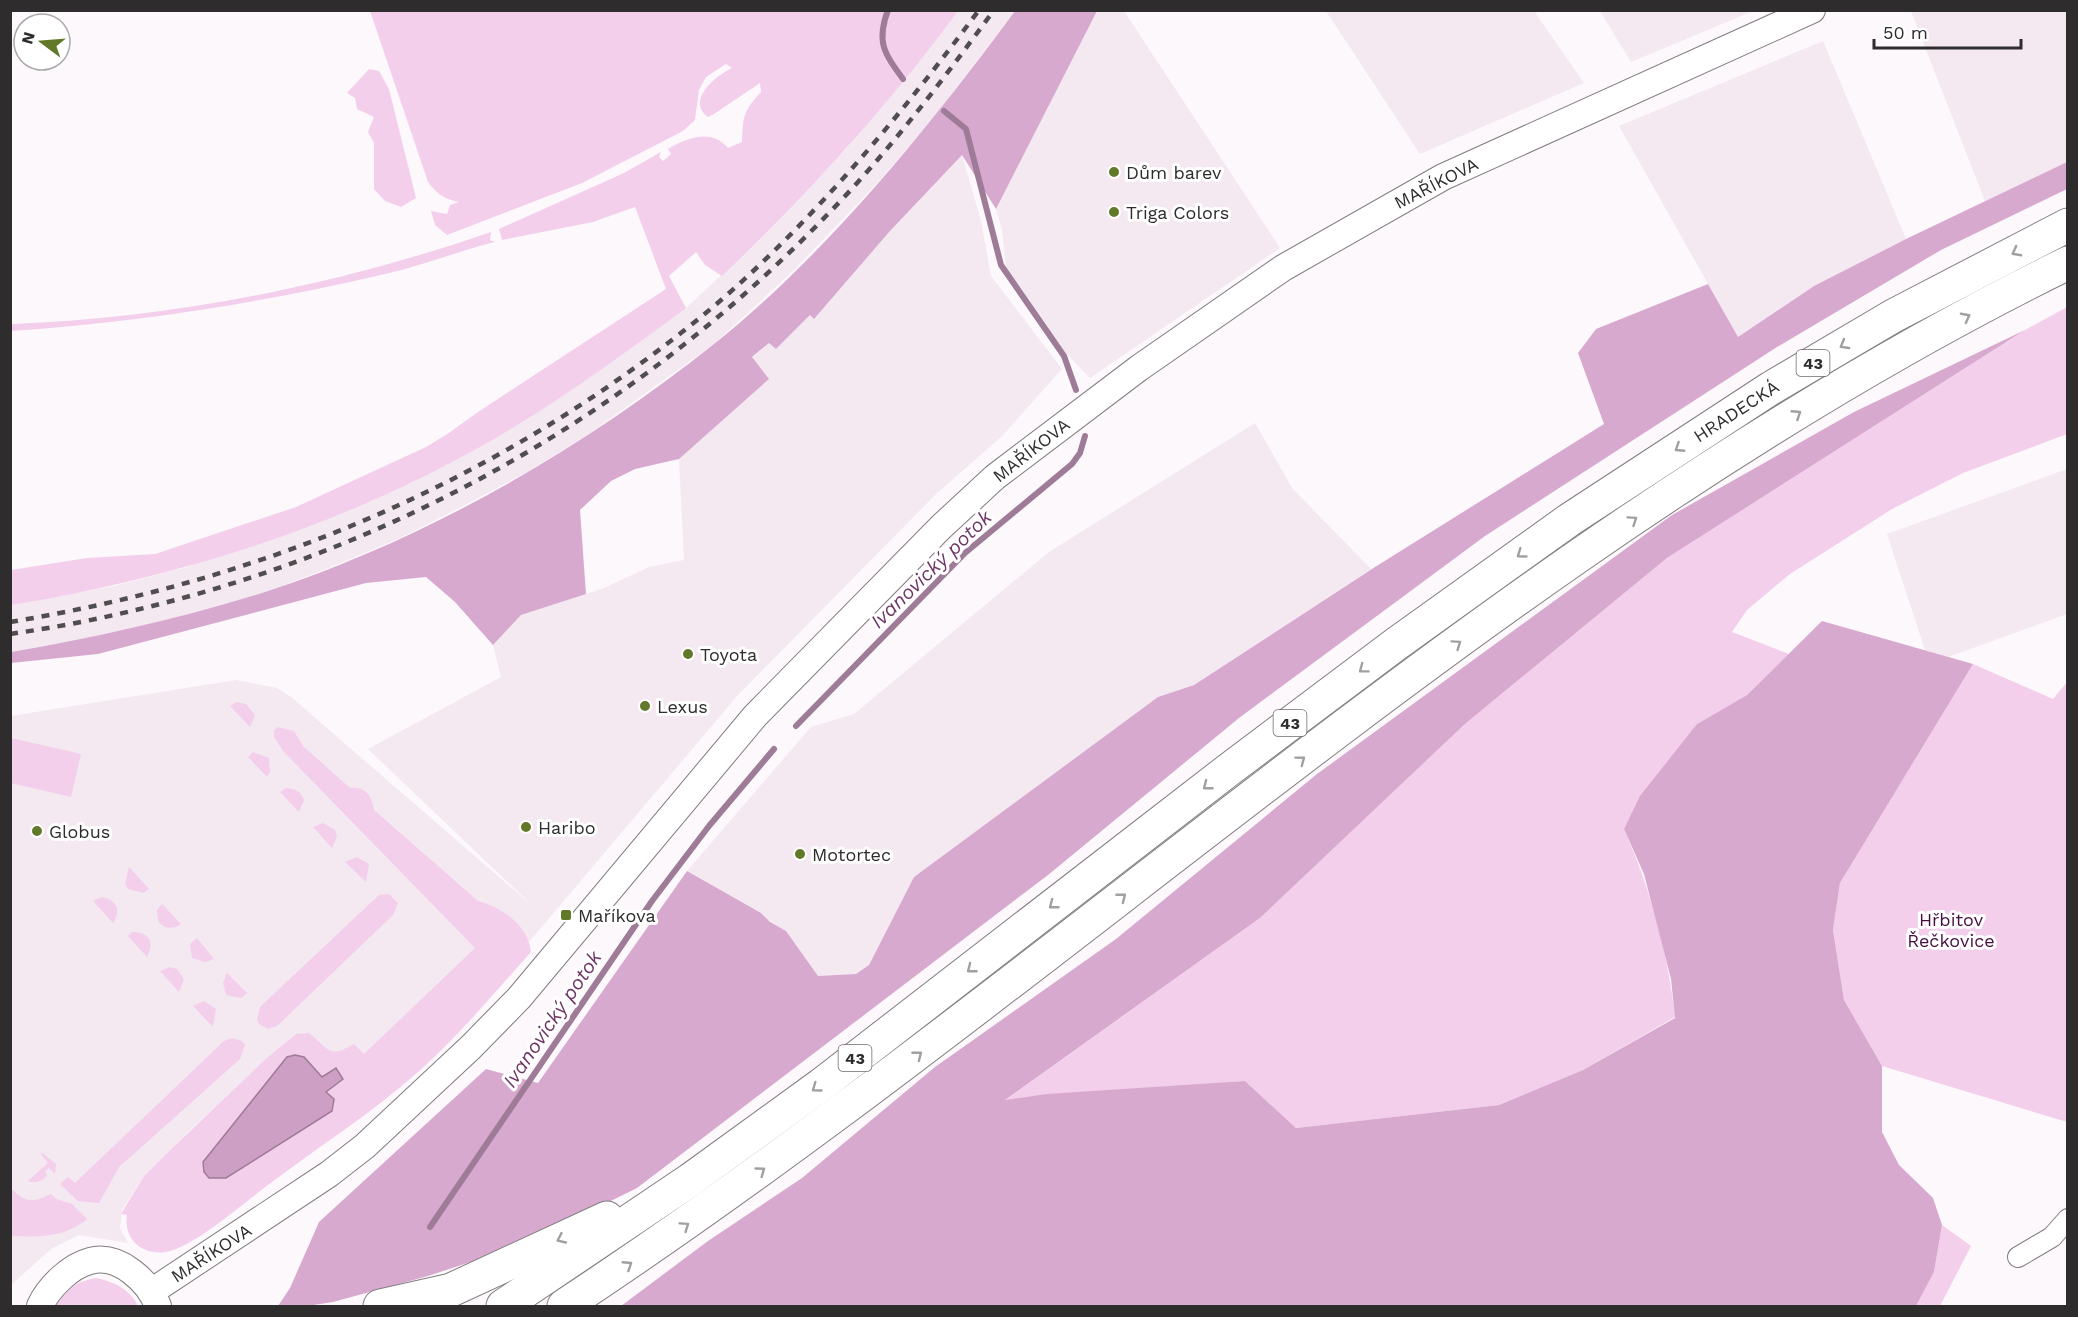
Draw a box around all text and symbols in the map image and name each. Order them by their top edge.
north arrow [12,12,72,72]
scale bar [1874,12,2021,50]
text: 50 m [1883,22,1928,43]
text: N [17,30,39,46]
street label: MAŘÍKOVA [1390,153,1482,213]
place label: Dům barev [1126,162,1222,183]
marker: Dům barev [1107,165,1121,179]
place label: Triga Colors [1126,202,1229,223]
marker: Triga Colors [1107,205,1121,219]
one-way arrow [2011,245,2022,256]
one-way arrow [1959,313,1970,324]
one-way arrow [1840,337,1850,349]
road number: 43 [1796,350,1830,376]
street label: HRADECKÁ [1689,376,1783,446]
one-way arrow [1790,410,1801,421]
street label: MAŘÍKOVA [988,414,1074,486]
one-way arrow [1674,440,1685,451]
water label: Ivanovický potok [865,504,997,633]
one-way arrow [1626,516,1637,527]
one-way arrow [1517,547,1528,558]
one-way arrow [1451,640,1462,651]
place label: Toyota [700,644,757,665]
marker: Toyota [681,647,695,661]
one-way arrow [1359,661,1370,672]
place label: Lexus [657,696,708,717]
marker: Lexus [638,699,652,713]
road number: 43 [1274,710,1306,736]
one-way arrow [1294,756,1305,767]
one-way arrow [1203,779,1214,790]
place label: Haribo [538,817,596,838]
marker: Haribo [519,820,533,834]
place label: Globus [49,821,110,842]
marker: Globus [30,824,44,838]
place label: Motortec [812,844,891,865]
marker: Motortec [793,847,807,861]
one-way arrow [1115,893,1126,904]
one-way arrow [1049,898,1060,909]
place label: Maříkova [578,905,656,926]
marker: Maříkova [559,908,573,922]
park label: Hřbitov Řečkovice [1907,909,1995,951]
water label: Ivanovický potok [497,945,607,1092]
one-way arrow [967,962,978,973]
road number: 43 [838,1045,872,1071]
one-way arrow [911,1051,922,1062]
one-way arrow [812,1081,823,1092]
one-way arrow [755,1167,766,1178]
street label: MAŘÍKOVA [167,1219,255,1287]
one-way arrow [678,1222,689,1233]
one-way arrow [556,1232,567,1244]
one-way arrow [621,1261,632,1272]

